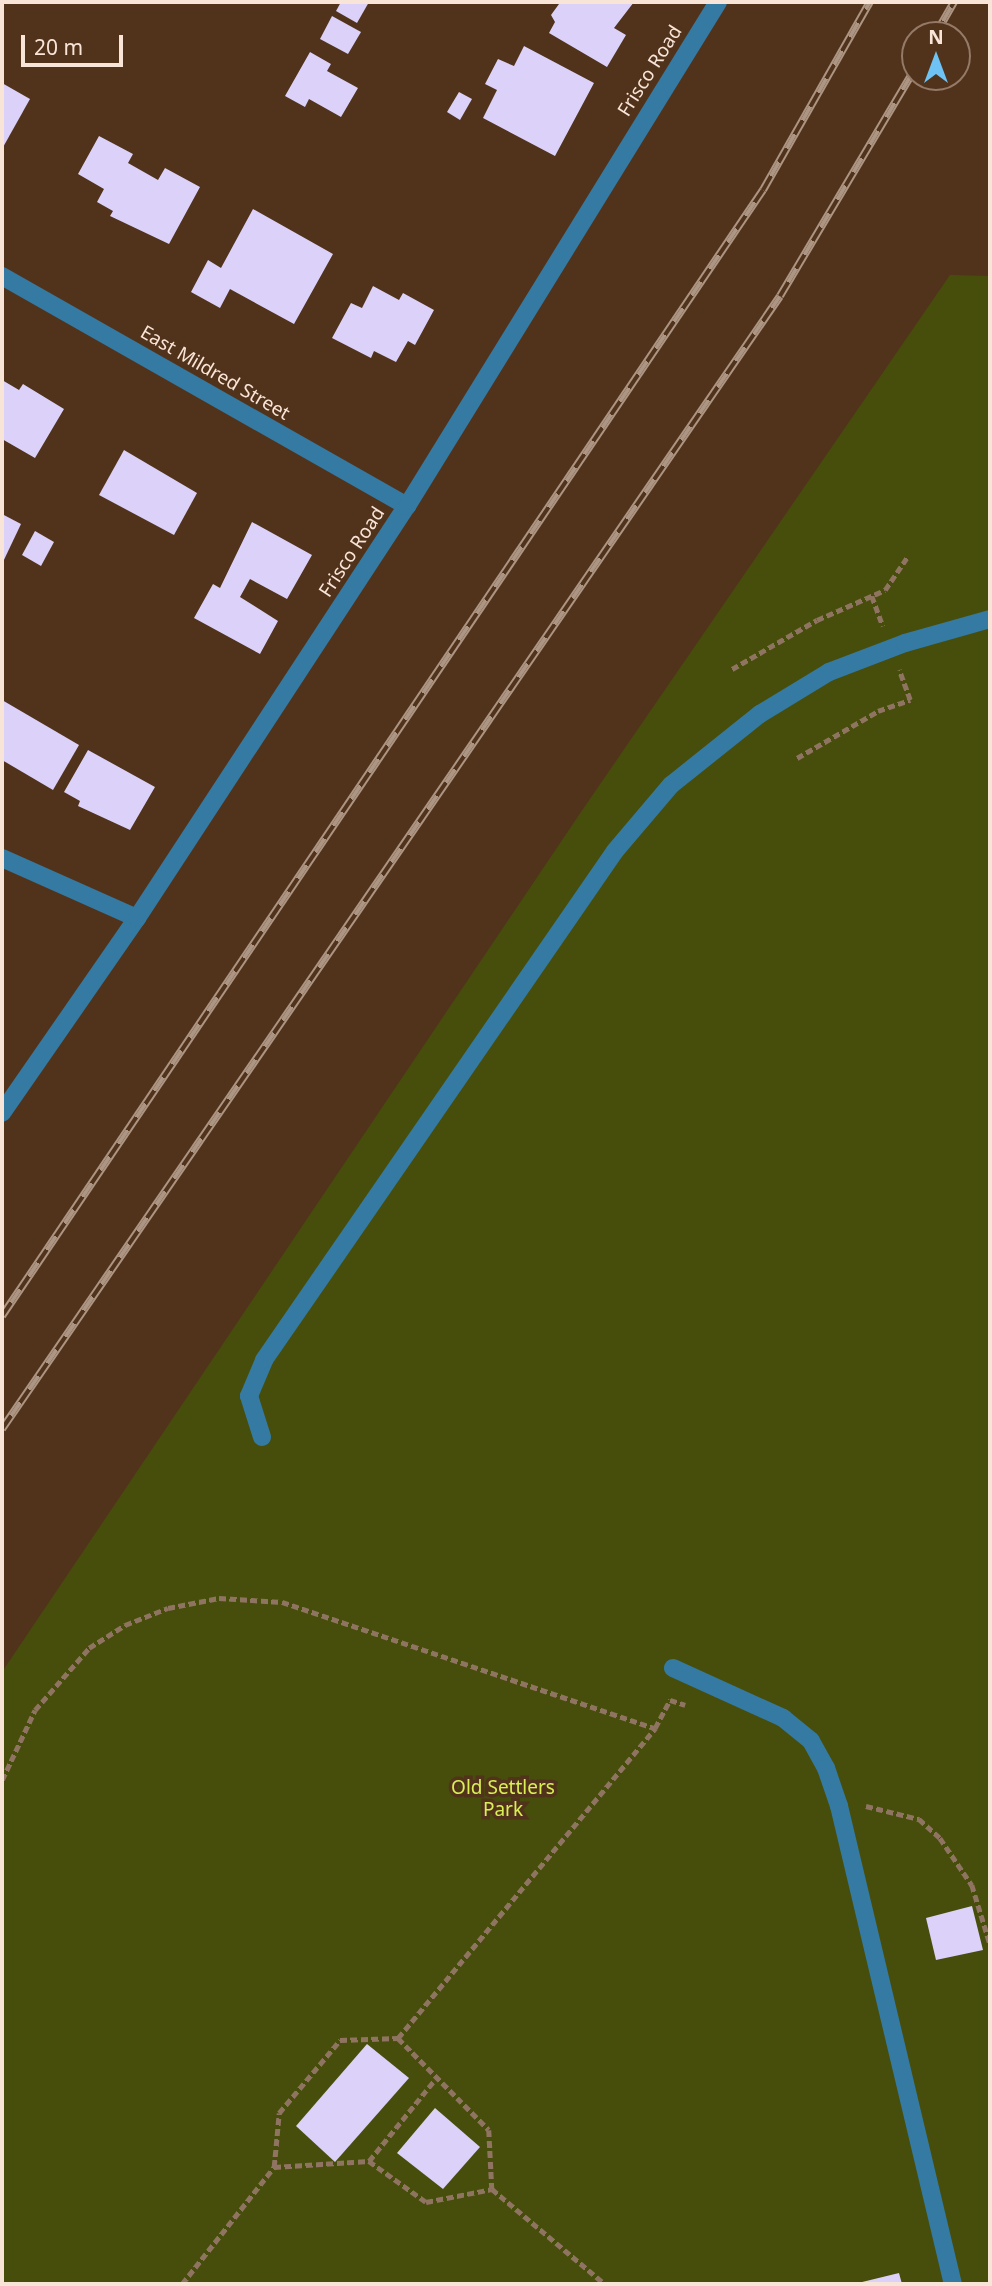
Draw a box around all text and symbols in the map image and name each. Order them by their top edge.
scale bar [24,21,126,65]
street label: Frisco Road [613,21,687,121]
north arrow [901,21,971,91]
text: N [928,24,944,50]
text: 20 m [34,33,83,61]
street label: East Mildred Street [136,321,294,425]
street label: Frisco Road [314,503,390,601]
park label: Old Settlers Park [451,1777,555,1821]

